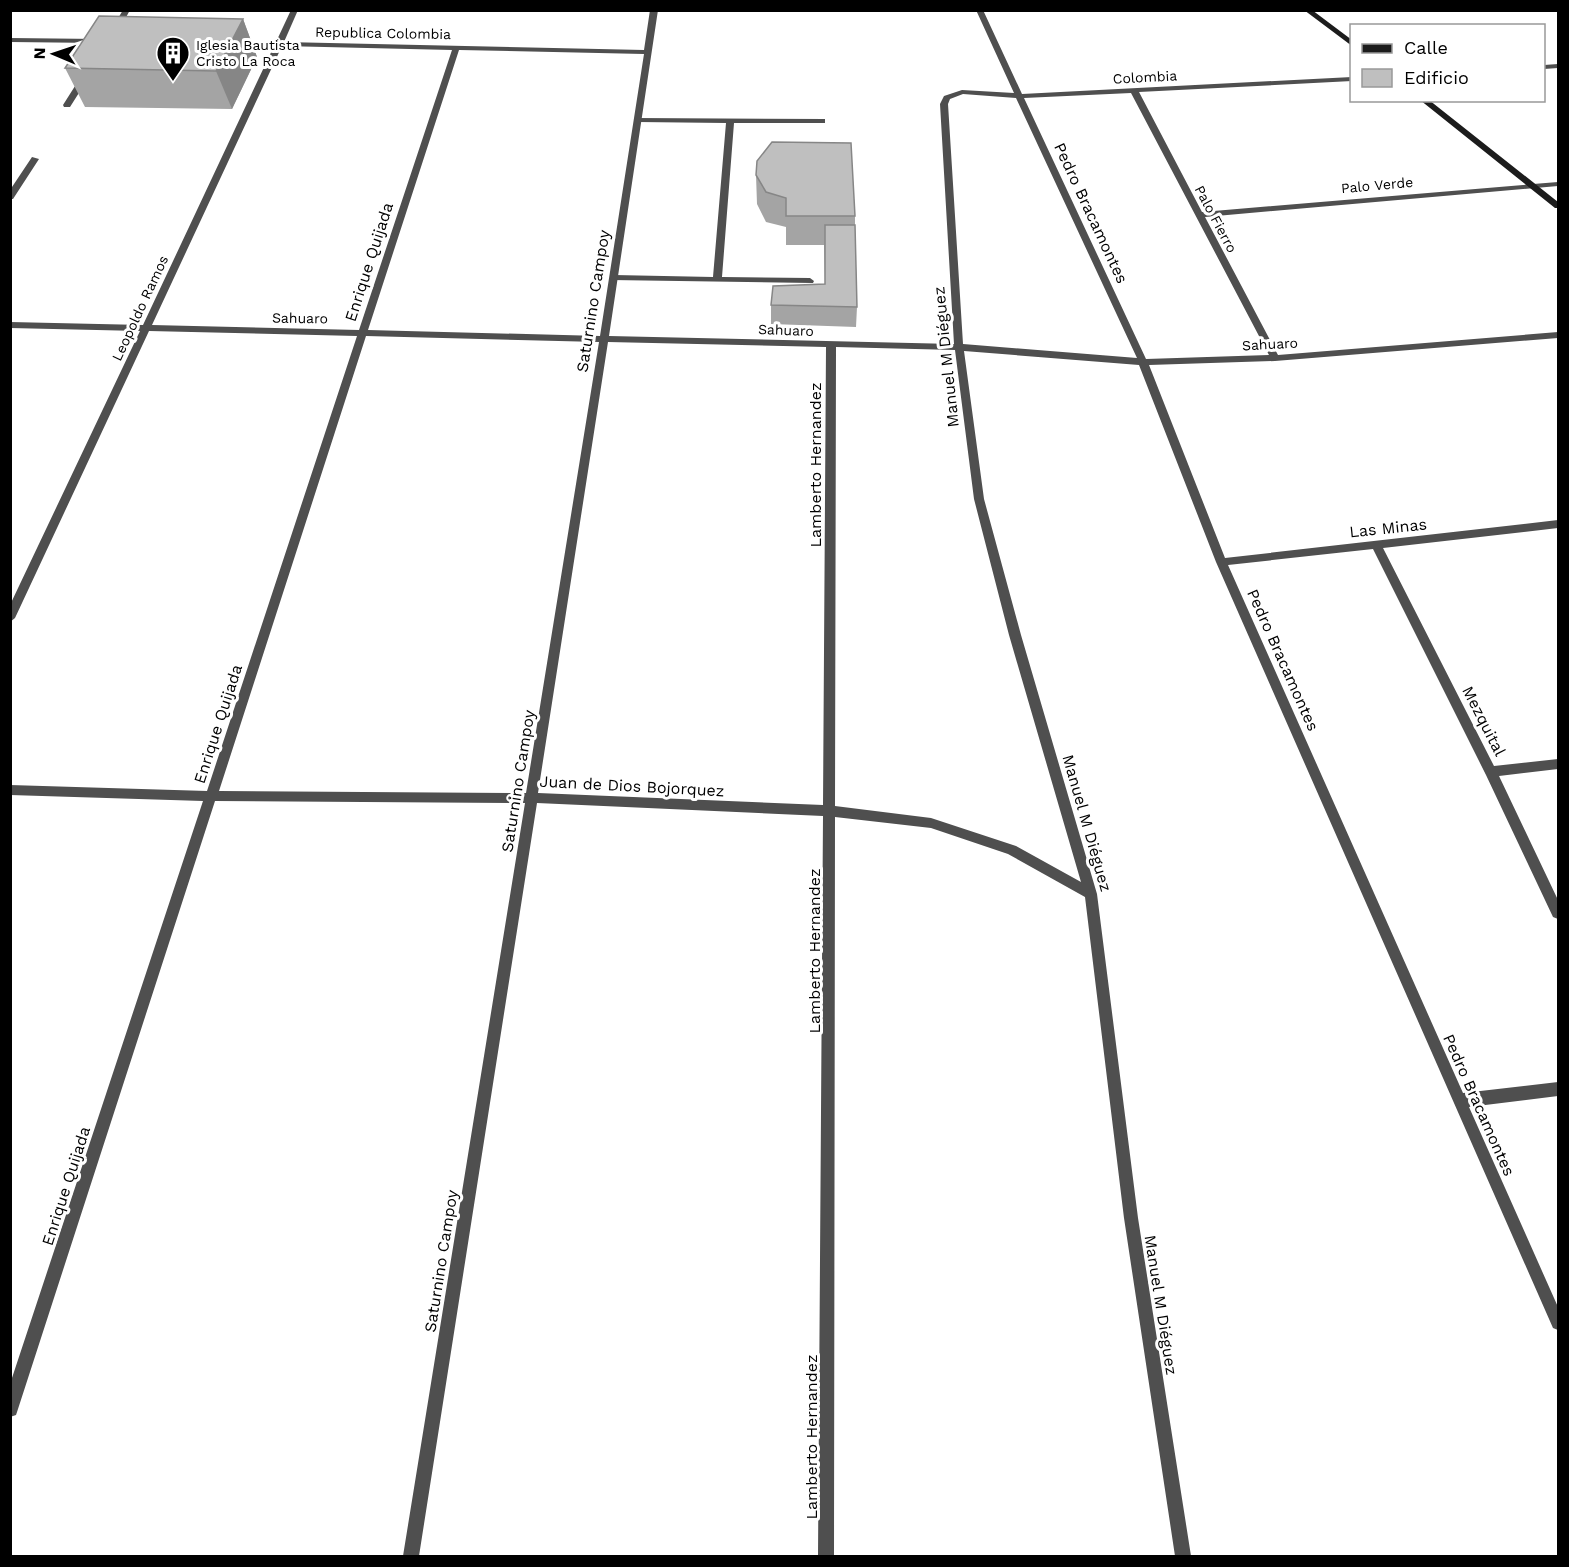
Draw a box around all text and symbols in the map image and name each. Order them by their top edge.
north arrow [24,24,84,84]
street label: Republica Colombia [315,24,451,42]
legend [1350,24,1545,102]
building icon: Iglesia Bautista Cristo La Roca [155,35,191,82]
place label: Iglesia Bautista Cristo La Roca [196,37,300,69]
text: Calle [1404,37,1448,58]
text: N [30,47,49,60]
street label: Colombia [1112,67,1178,87]
text: Edificio [1404,67,1469,88]
street label: Pedro Bracamontes [1050,140,1132,286]
street label: Palo Verde [1340,174,1414,196]
street label: Palo Fierro [1192,183,1240,255]
street label: Enrique Quijada [341,200,397,324]
street label: Saturnino Campoy [572,228,614,374]
street label: Leopoldo Ramos [109,253,171,363]
street label: Manuel M Diéguez [929,286,963,428]
street label: Sahuaro [272,310,328,326]
street label: Sahuaro [758,321,814,339]
street label: Sahuaro [1242,335,1298,353]
street label: Lamberto Hernandez [806,383,825,548]
street label: Las Minas [1348,514,1428,542]
street label: Pedro Bracamontes [1243,586,1323,734]
street label: Enrique Quijada [190,662,246,786]
street label: Mezquital [1458,683,1510,759]
street label: Saturnino Campoy [497,708,539,854]
street label: Manuel M Diéguez [1058,752,1116,894]
street label: Juan de Dios Bojorquez [539,772,725,800]
street label: Lamberto Hernandez [805,869,824,1034]
street label: Pedro Bracamontes [1439,1031,1519,1179]
street label: Enrique Quijada [38,1124,94,1248]
street label: Saturnino Campoy [420,1188,462,1334]
street label: Manuel M Diéguez [1141,1234,1181,1376]
street label: Lamberto Hernandez [802,1355,821,1520]

